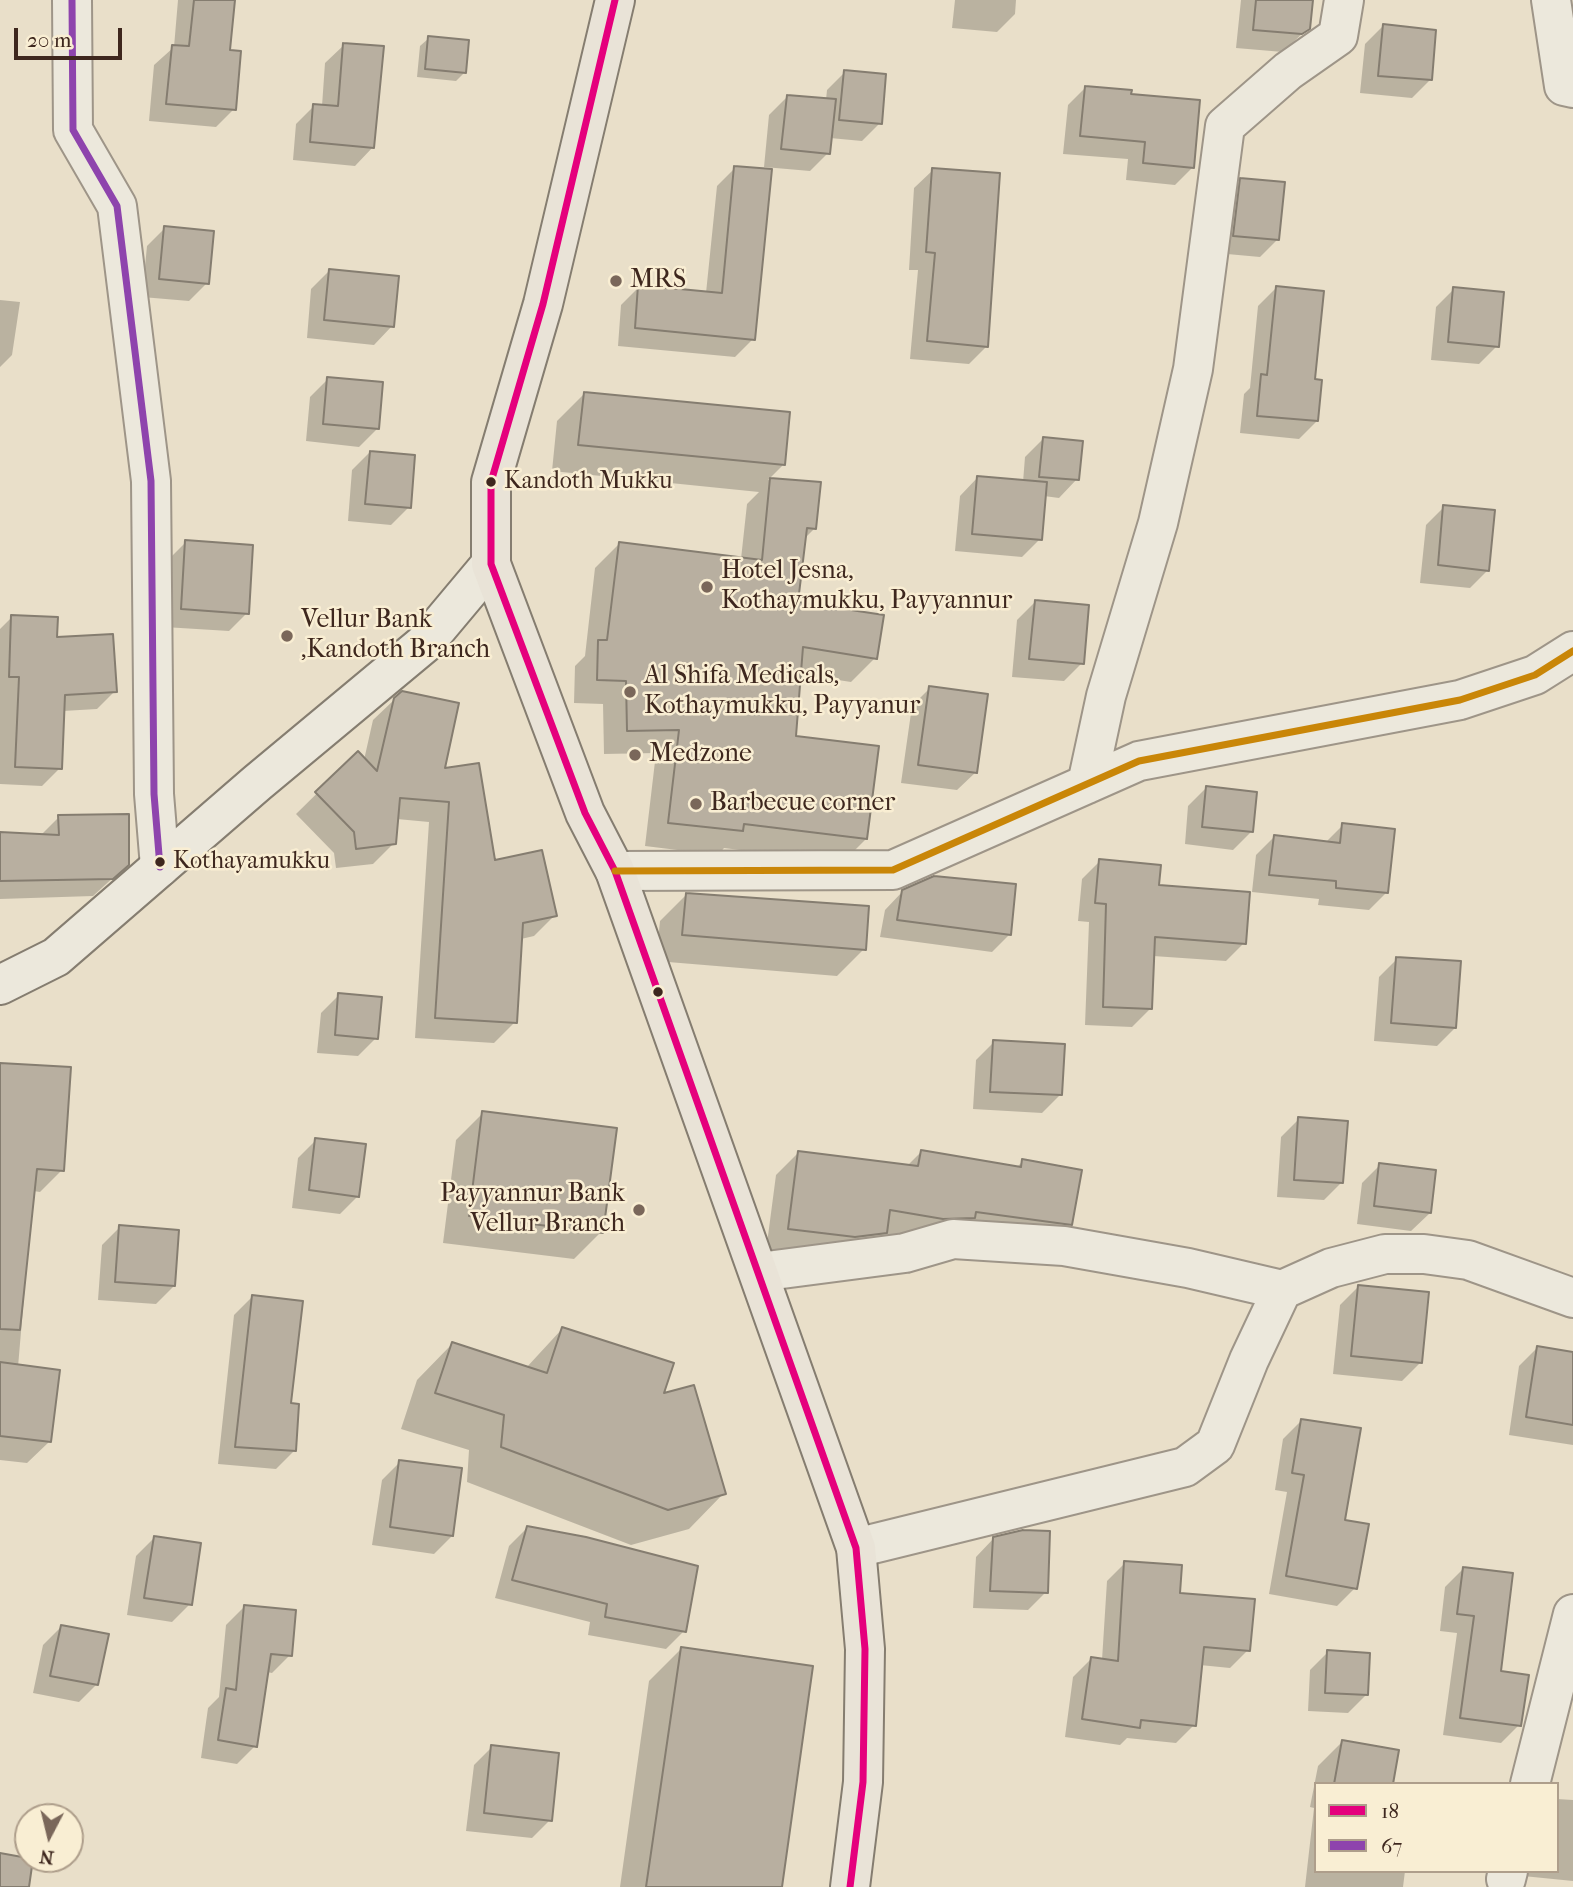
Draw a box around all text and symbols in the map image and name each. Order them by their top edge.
scale bar [18,14,126,58]
text: 20 m [27,28,71,52]
place label: MRS [630,265,686,297]
marker: MRS [608,273,624,289]
place label: Kandoth Mukku [504,468,673,496]
marker: Kandoth Mukku [484,475,498,489]
place label: Hotel Jesna, Kothaymukku, Payyannur [721,556,1012,618]
marker: Hotel Jesna, Kothaymukku, Payyannur [699,579,715,595]
place label: Vellur Bank ,Kandoth Branch [301,605,490,666]
marker: Vellur Bank ,Kandoth Branch [279,628,295,644]
place label: Al Shifa Medicals, Kothaymukku, Payyanur [644,661,920,722]
marker: Al Shifa Medicals, Kothaymukku, Payyanur [622,684,638,700]
place label: Medzone [649,739,752,771]
marker: Medzone [627,747,643,763]
place label: Barbecue corner [710,788,895,820]
marker: Barbecue corner [688,796,704,812]
place label: Kothayamukku [173,848,330,876]
marker: Kothayamukku [153,855,167,869]
unlabelled marker [651,985,665,999]
place label: Payyannur Bank Vellur Branch [440,1179,625,1240]
marker: Payyannur Bank Vellur Branch [631,1202,647,1218]
legend [1314,1782,1559,1873]
text: 18 [1381,1799,1399,1823]
north arrow [14,1803,84,1873]
text: 67 [1381,1834,1402,1858]
text: N [38,1845,55,1869]

